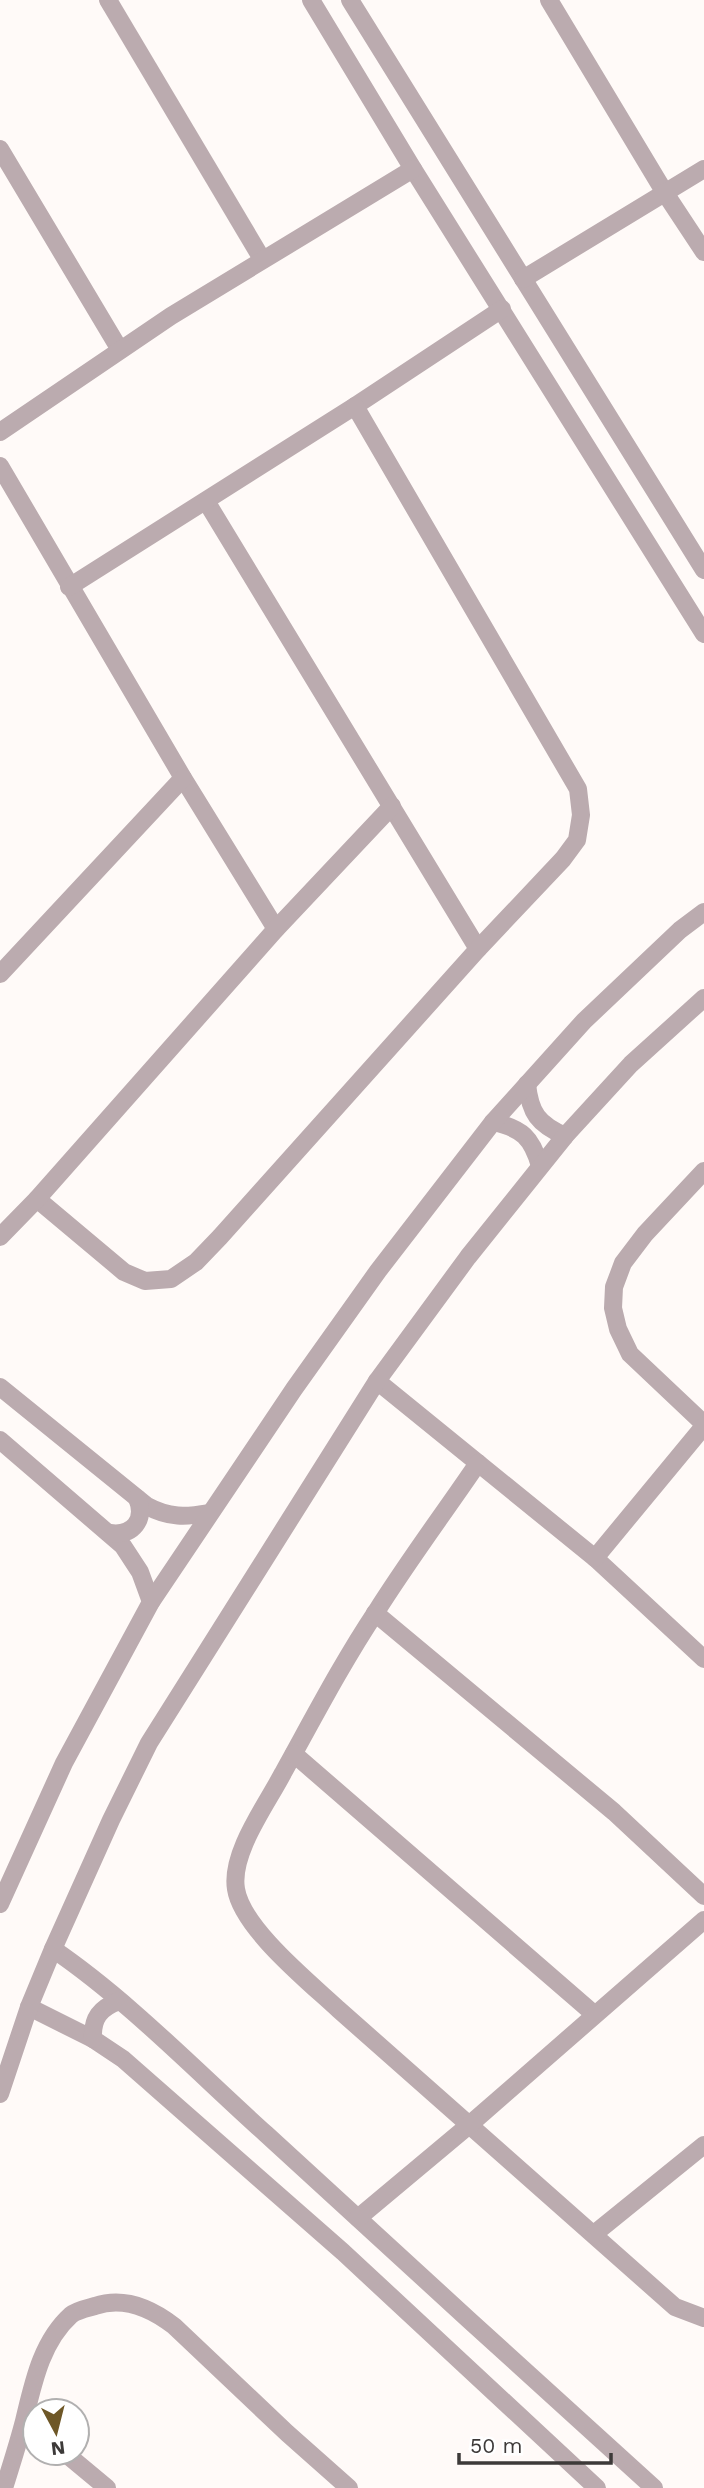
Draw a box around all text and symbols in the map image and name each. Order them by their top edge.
north arrow [21,2397,91,2467]
scale bar [459,2422,611,2466]
text: 50 m [470,2433,522,2458]
text: N [50,2436,66,2461]

